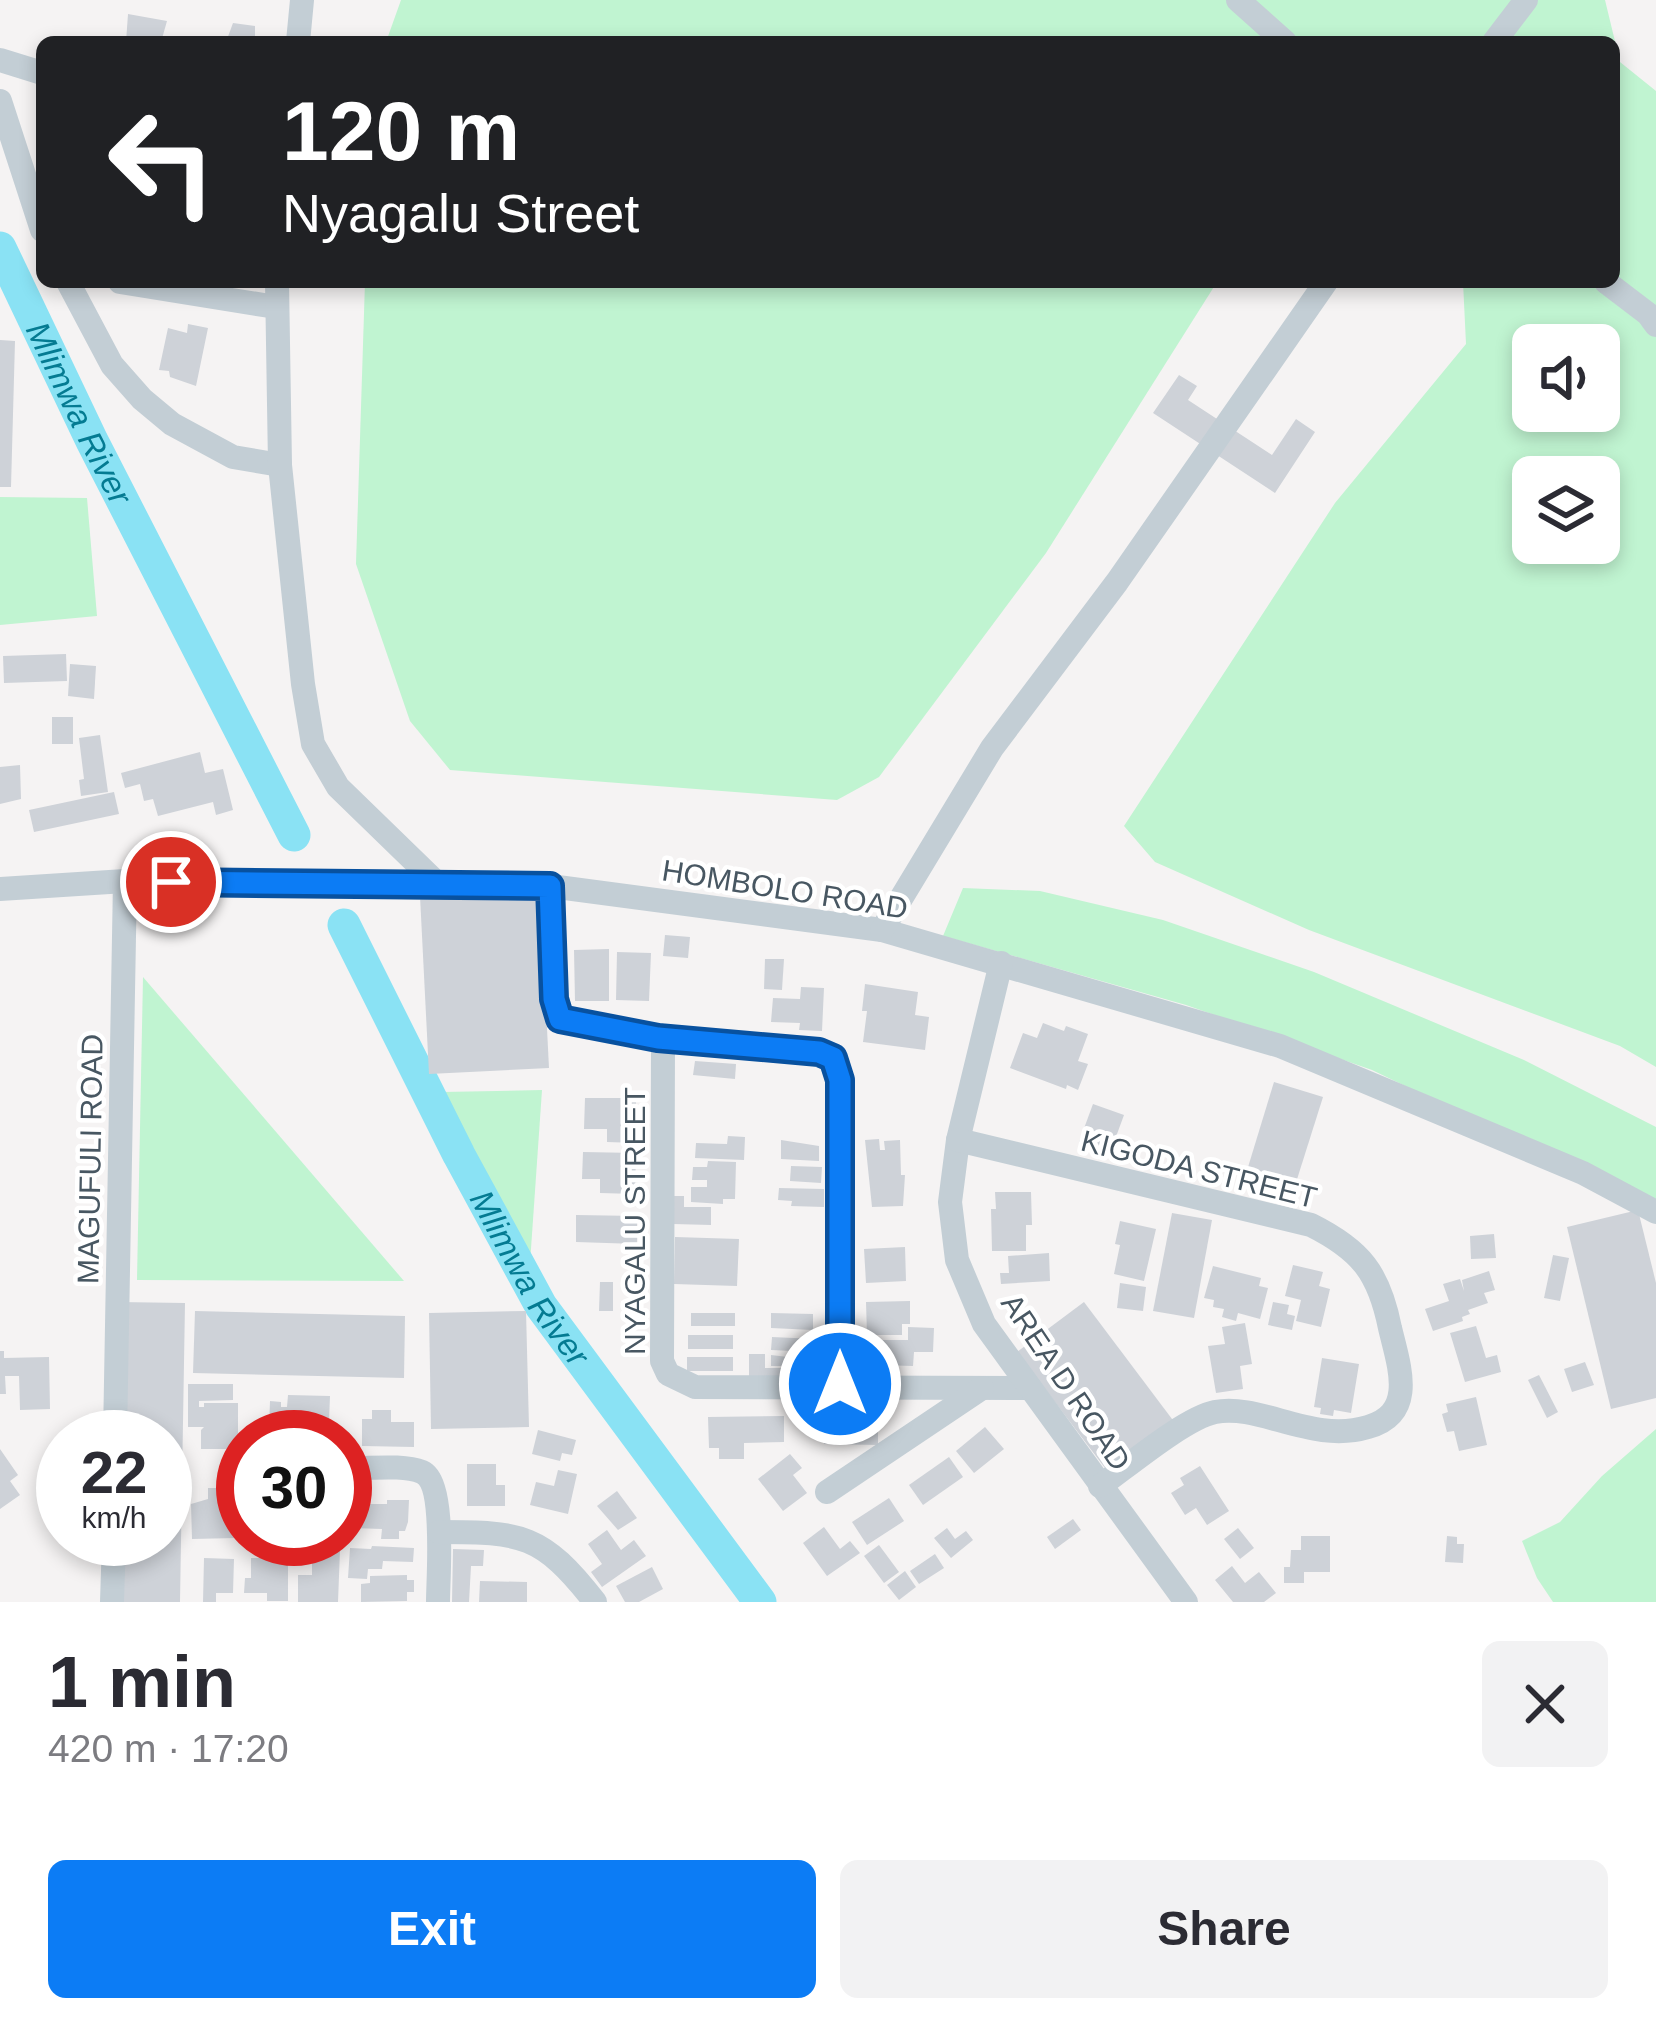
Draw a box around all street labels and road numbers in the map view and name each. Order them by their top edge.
street label: HOMBOLO ROAD [660,853,910,925]
street label: MAGUFULI ROAD [71,1034,109,1284]
street label: NYAGALU STREET [618,1087,651,1355]
street label: KIGODA STREET [1078,1124,1320,1214]
street label: AREA D ROAD [995,1288,1137,1476]

